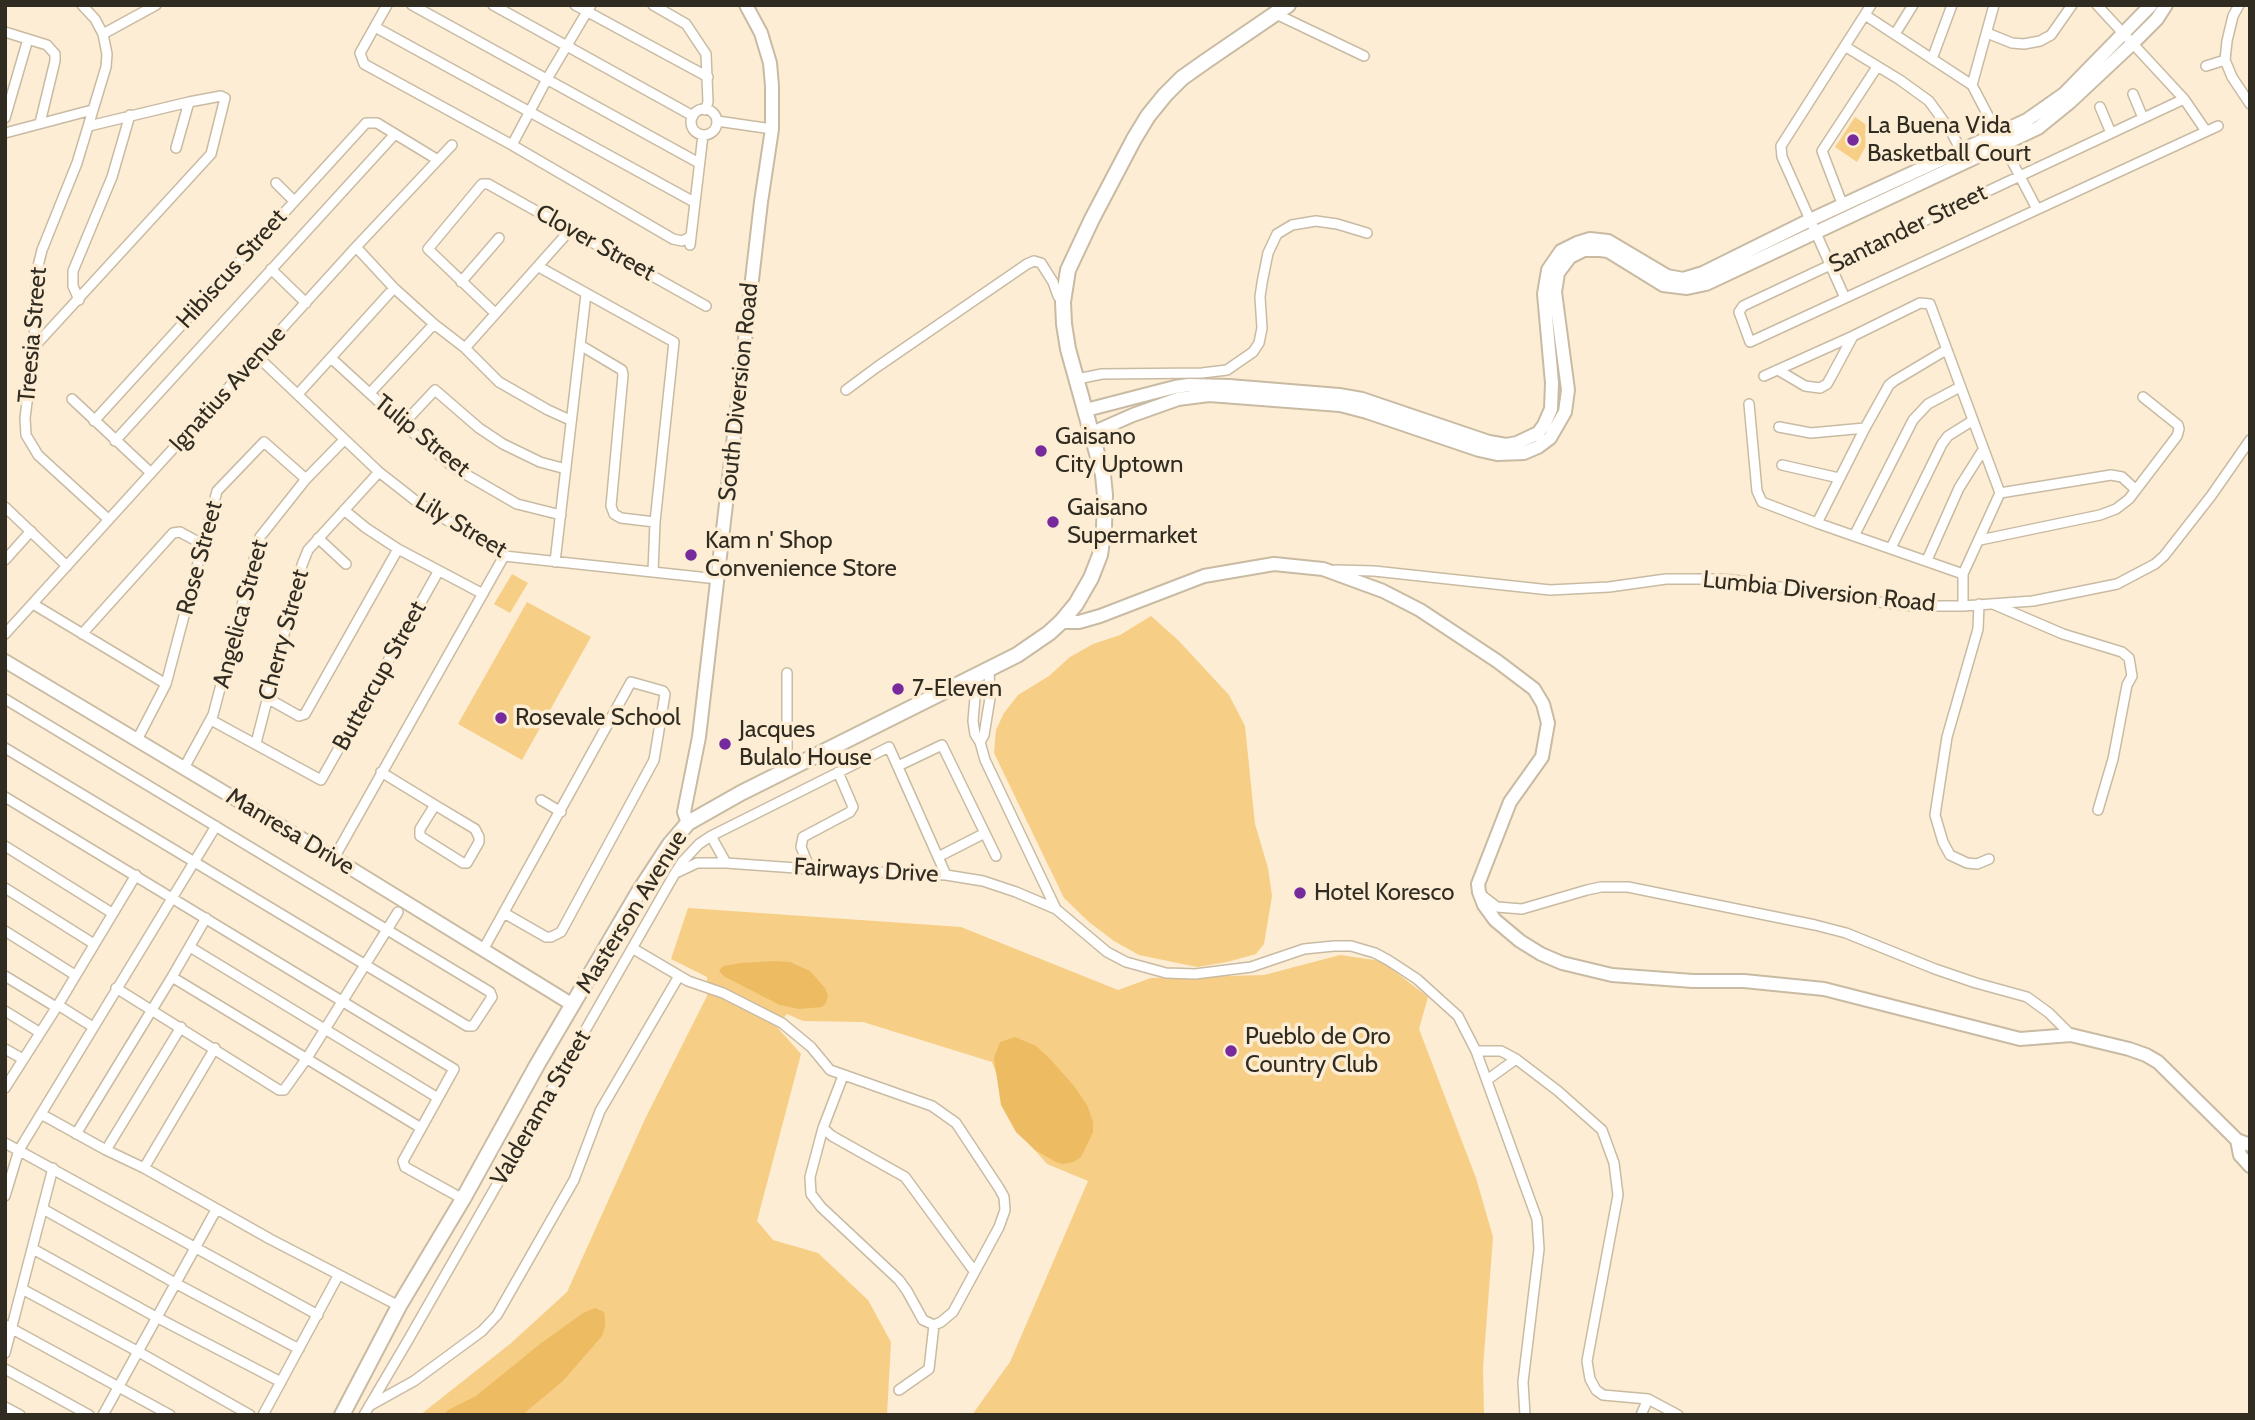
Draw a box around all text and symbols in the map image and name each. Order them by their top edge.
place label: La Buena Vida Basketball Court [1867,112,2031,168]
marker: La Buena Vida Basketball Court [1845,132,1861,148]
street label: Santander Street [1824,178,1992,280]
street label: Clover Street [530,198,660,288]
street label: Hibiscus Street [171,203,293,335]
street label: Treesia Street [13,266,53,404]
street label: South Diversion Road [713,281,765,503]
street label: Ignatius Avenue [164,320,292,458]
street label: Tulip Street [368,389,476,483]
place label: Gaisano City Uptown [1055,423,1183,479]
marker: Gaisano City Uptown [1033,443,1049,459]
street label: Lily Street [410,487,512,565]
place label: Gaisano Supermarket [1067,494,1197,550]
street label: Rose Street [171,498,229,618]
marker: Gaisano Supermarket [1045,514,1061,530]
place label: Kam n' Shop Convenience Store [705,527,897,583]
street label: Angelica Street [207,537,275,691]
marker: Kam n' Shop Convenience Store [683,547,699,563]
street label: Lumbia Diversion Road [1701,565,1937,619]
street label: Cherry Street [253,566,315,704]
street label: Buttercup Street [327,596,433,756]
place label: 7-Eleven [912,675,1002,703]
marker: 7-Eleven [890,681,906,697]
place label: Rosevale School [515,704,681,732]
marker: Rosevale School [493,710,509,726]
place label: Jacques Bulalo House [739,716,872,772]
marker: Jacques Bulalo House [717,736,733,752]
street label: Manresa Drive [221,782,359,882]
street label: Masterson Avenue [570,825,694,999]
street label: Fairways Drive [793,853,939,889]
place label: Hotel Koresco [1314,879,1454,907]
marker: Hotel Koresco [1292,885,1308,901]
place label: Pueblo de Oro Country Club [1245,1023,1391,1079]
street label: Valderama Street [485,1025,597,1191]
marker: Pueblo de Oro Country Club [1223,1043,1239,1059]

